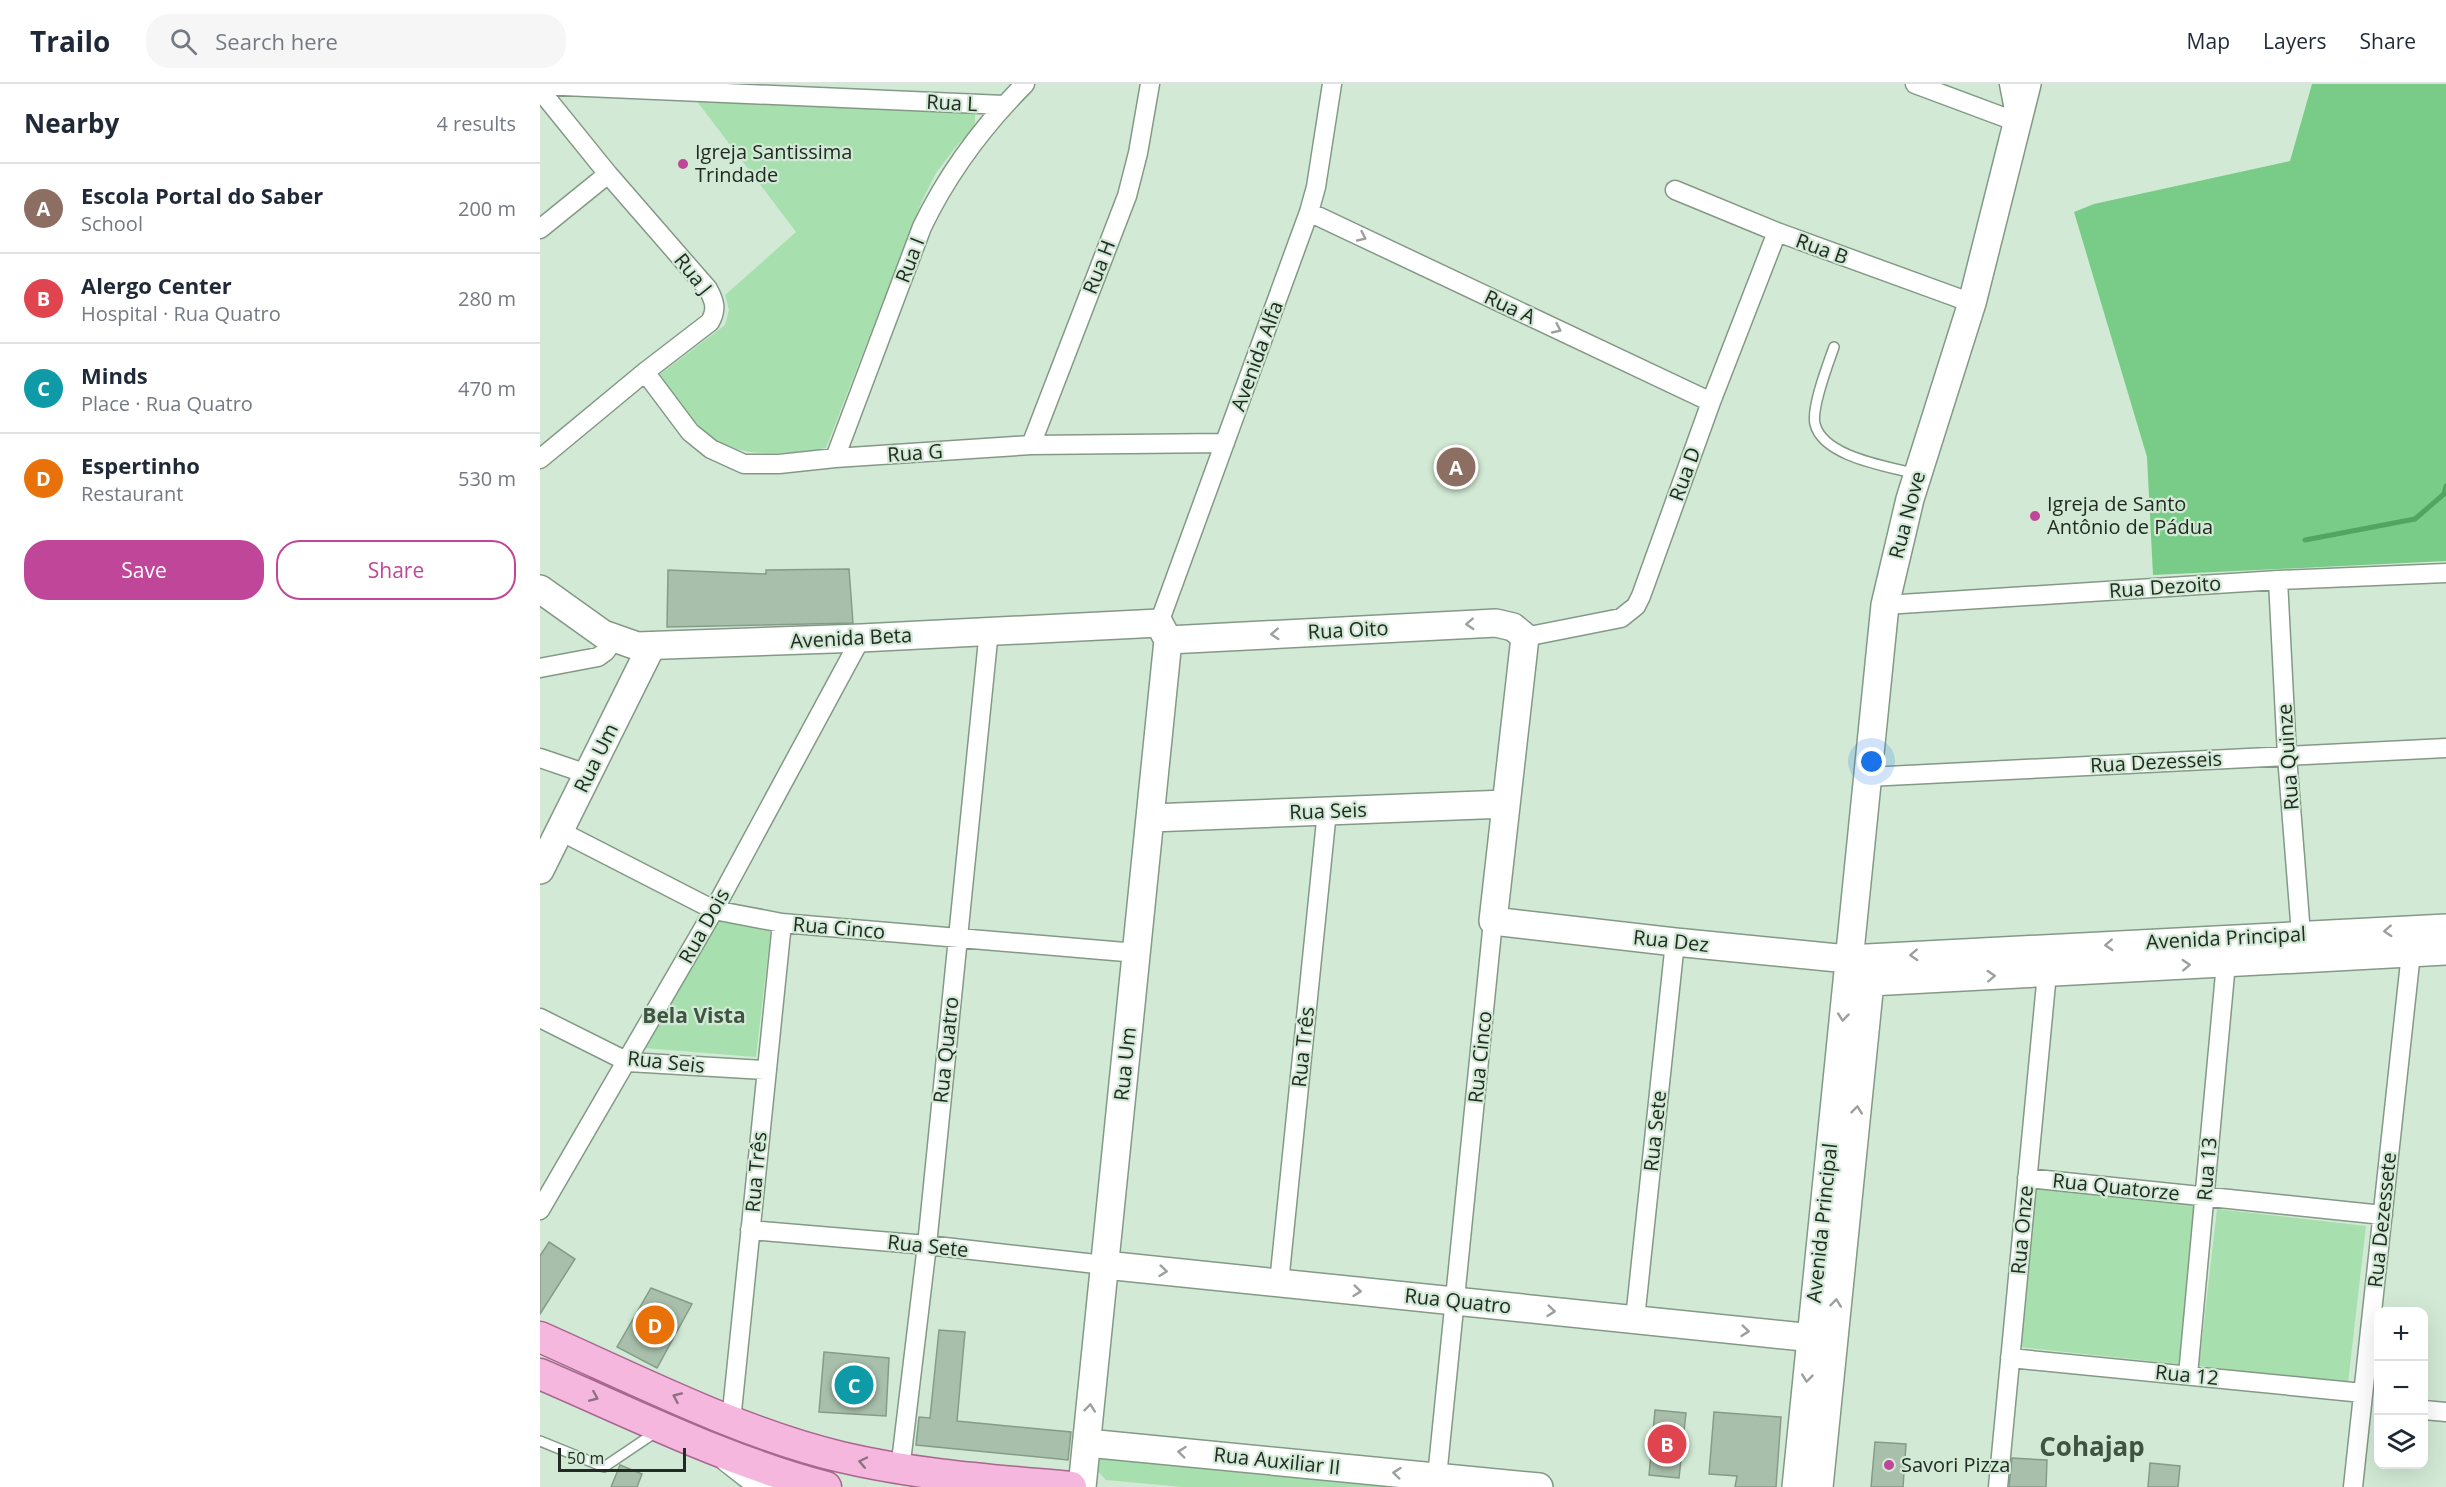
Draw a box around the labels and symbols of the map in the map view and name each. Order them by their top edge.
street label: Rua L [926,88,978,117]
place label: Igreja Santissima Trindade [695,138,852,188]
marker: Igreja Santissima Trindade [676,157,690,171]
street label: Rua B [1792,227,1852,270]
one-way arrow [1355,229,1366,241]
street label: Rua I [889,233,930,286]
street label: Rua H [1076,236,1121,298]
street label: Rua J [668,247,718,300]
street label: Rua A [1480,283,1541,330]
street label: Avenida Alfa [1224,297,1289,415]
one-way arrow [1551,322,1562,334]
street label: Rua G [886,437,944,468]
street label: Rua D [1662,443,1707,504]
pin: A [1436,444,1476,490]
street label: Rua Nove [1882,468,1931,561]
place label: Igreja de Santo Antônio de Pádua [2047,490,2213,540]
marker: Igreja de Santo Antônio de Pádua [2028,509,2042,523]
street label: Rua Dezoito [2108,569,2222,604]
street label: Rua Oito [1307,614,1389,645]
one-way arrow [1466,617,1475,630]
street label: Avenida Beta [789,621,913,654]
one-way arrow [1271,628,1280,641]
street label: Rua Quinze [2270,703,2305,811]
street label: Rua Um [567,719,624,797]
street label: Rua Dezesseis [2089,745,2223,778]
your location [1857,747,1886,776]
street label: Rua Seis [1289,796,1367,825]
street label: Rua Dois [672,883,735,968]
street label: Rua Cinco [792,910,886,945]
street label: Avenida Principal [2145,920,2307,955]
street label: Rua Dez [1632,923,1710,958]
one-way arrow [2383,924,2392,937]
one-way arrow [2104,938,2113,951]
one-way arrow [1910,949,1919,962]
one-way arrow [2182,959,2191,972]
one-way arrow [1987,969,1996,982]
street label: Rua Quatro [926,995,965,1105]
district label: Bela Vista [642,1001,746,1029]
street label: Rua Três [1285,1005,1320,1089]
street label: Rua Cinco [1461,1010,1498,1104]
one-way arrow [1837,1012,1850,1021]
street label: Rua Um [1107,1026,1142,1102]
street label: Rua Seis [626,1044,706,1079]
street label: Rua Sete [1637,1089,1672,1173]
one-way arrow [1850,1105,1863,1114]
street label: Rua Três [739,1130,772,1213]
street label: Rua 13 [2190,1136,2223,1202]
street label: Avenida Principal [1800,1142,1843,1304]
street label: Rua Dezessete [2361,1151,2402,1289]
street label: Rua Quatorze [2051,1166,2181,1207]
street label: Rua Onze [2004,1184,2039,1276]
street label: Rua Sete [886,1228,970,1263]
one-way arrow [1158,1264,1168,1276]
street label: Rua Quatro [1403,1281,1513,1320]
one-way arrow [1352,1284,1361,1297]
one-way arrow [1829,1299,1842,1308]
pin: D [636,1302,674,1348]
one-way arrow [1546,1304,1555,1317]
one-way arrow [1740,1324,1749,1336]
street label: Rua 12 [2154,1358,2220,1391]
pin: C [834,1362,874,1408]
one-way arrow [1801,1374,1814,1383]
one-way arrow [587,1390,598,1402]
one-way arrow [673,1392,684,1404]
one-way arrow [1083,1403,1096,1412]
pin: B [1648,1422,1686,1466]
district label: Cohajap [2039,1428,2145,1464]
street label: Rua Auxiliar II [1212,1440,1342,1481]
scale bar [558,1445,686,1472]
one-way arrow [1177,1446,1186,1459]
place label: Savori Pizza [1901,1451,2010,1478]
one-way arrow [858,1456,868,1469]
marker: Savori Pizza [1882,1458,1896,1472]
one-way arrow [1392,1467,1401,1480]

